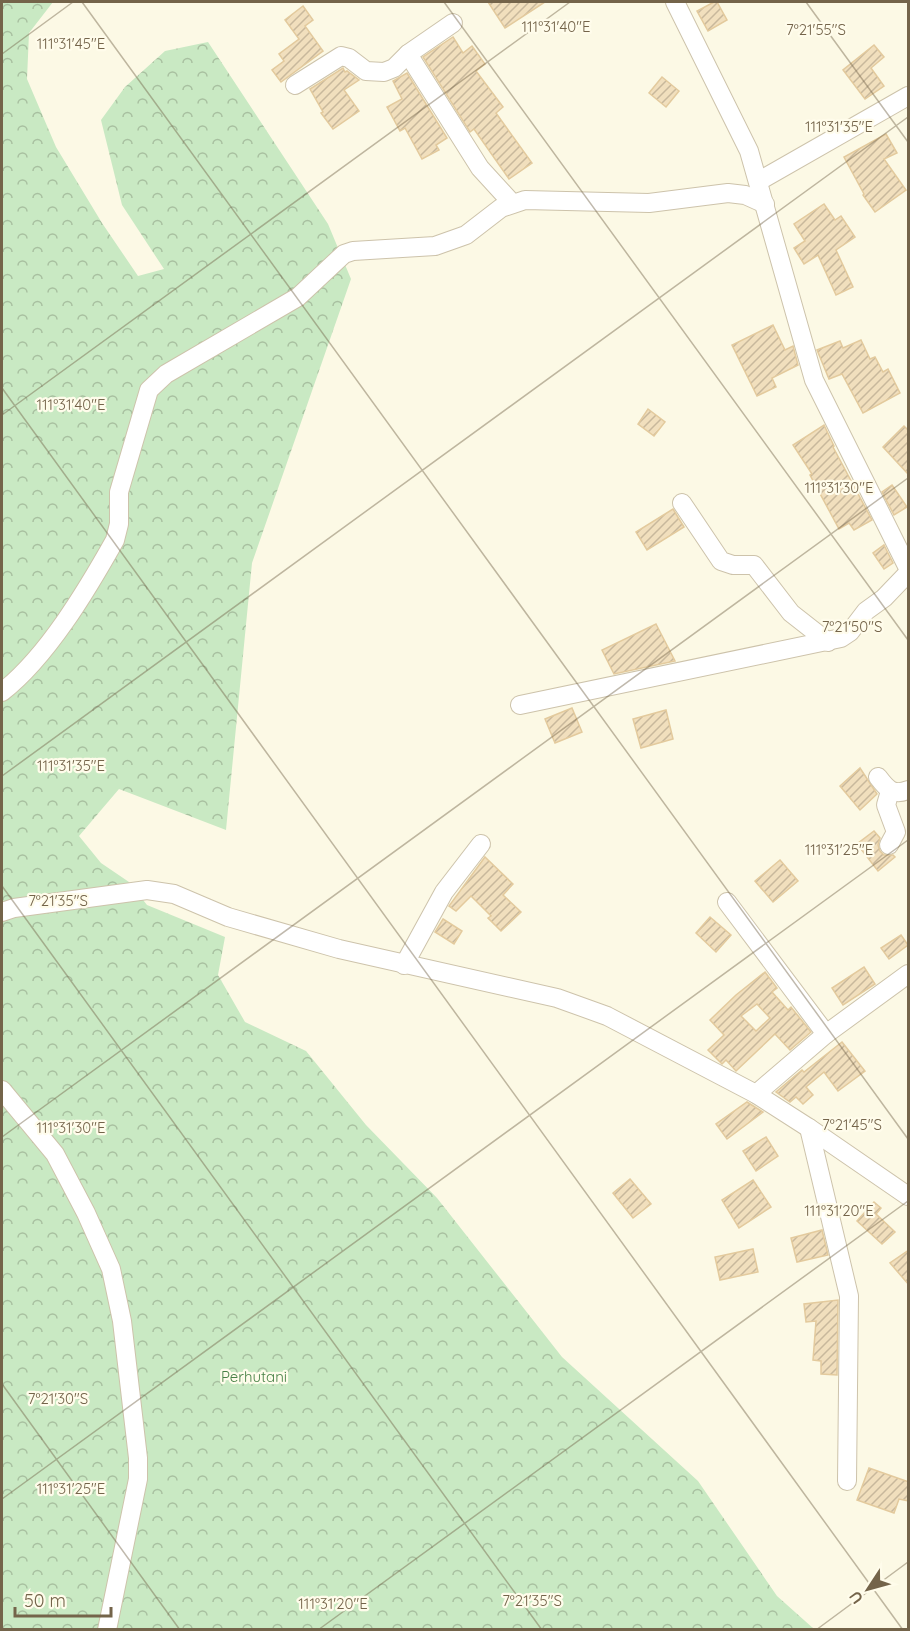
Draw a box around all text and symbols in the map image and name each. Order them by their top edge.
text: 111°31'40"E [521,17,591,36]
text: 7°21'55"S [786,20,846,39]
text: 111°31'45"E [37,34,105,53]
text: 111°31'35"E [805,117,873,136]
text: 111°31'40"E [36,395,106,414]
text: 111°31'30"E [805,478,874,497]
text: 7°21'50"S [822,617,882,636]
text: 111°31'35"E [37,756,105,775]
text: 111°31'25"E [805,840,873,859]
text: 7°21'35"S [28,891,88,910]
text: 7°21'45"S [822,1115,882,1134]
text: 111°31'30"E [37,1118,106,1137]
text: 111°31'20"E [804,1201,874,1220]
park label: Perhutani [221,1367,287,1386]
text: 7°21'30"S [28,1389,88,1408]
text: 111°31'25"E [37,1479,105,1498]
north arrow [838,1559,898,1619]
scale bar [15,1580,111,1618]
text: U [844,1587,867,1608]
text: 50 m [24,1589,66,1612]
text: 7°21'35"S [502,1591,562,1610]
text: 111°31'20"E [298,1594,368,1613]

